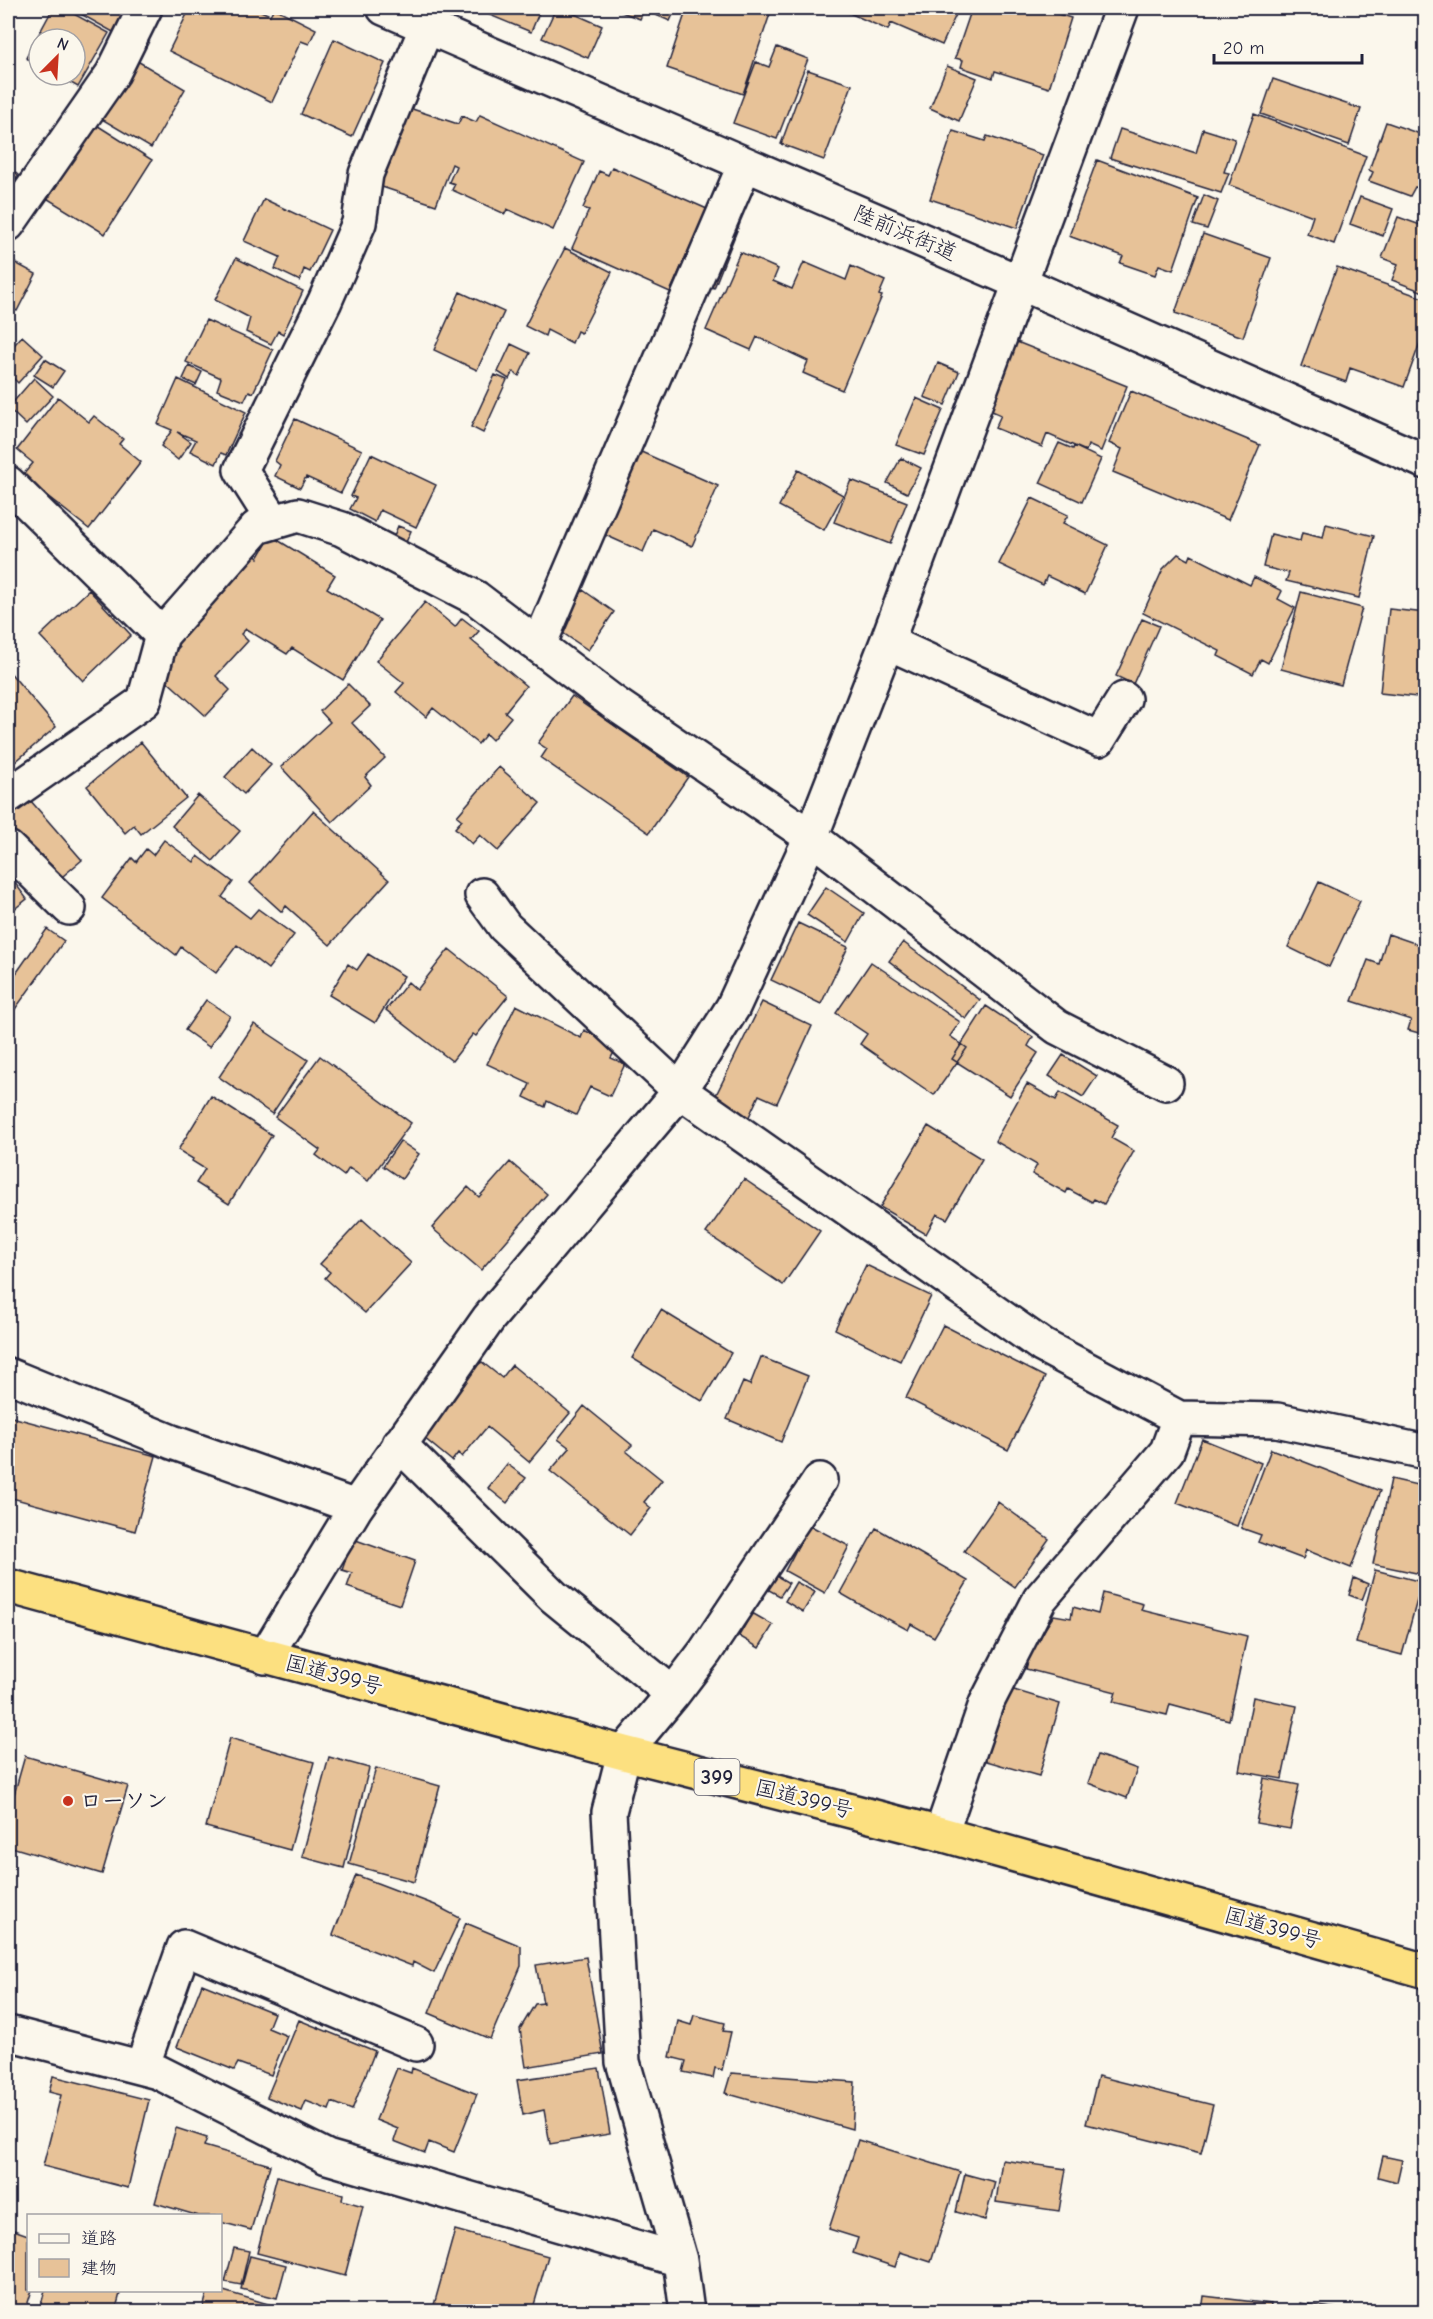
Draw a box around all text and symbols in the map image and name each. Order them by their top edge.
north arrow [27,27,87,87]
scale bar [1214,27,1362,65]
text: N [54,34,71,55]
text: 20 m [1223,38,1264,59]
street label: 陸前浜街道 [849,200,961,266]
street label: 国道399号 [282,1649,386,1701]
road number: 399 [694,1759,740,1795]
street label: 国道399号 [752,1774,856,1824]
place label: ローソン [80,1788,168,1814]
marker: ローソン [61,1794,75,1808]
street label: 国道399号 [1221,1902,1325,1954]
legend [27,2214,222,2292]
text: 道路 [81,2228,117,2249]
text: 建物 [81,2258,117,2279]

